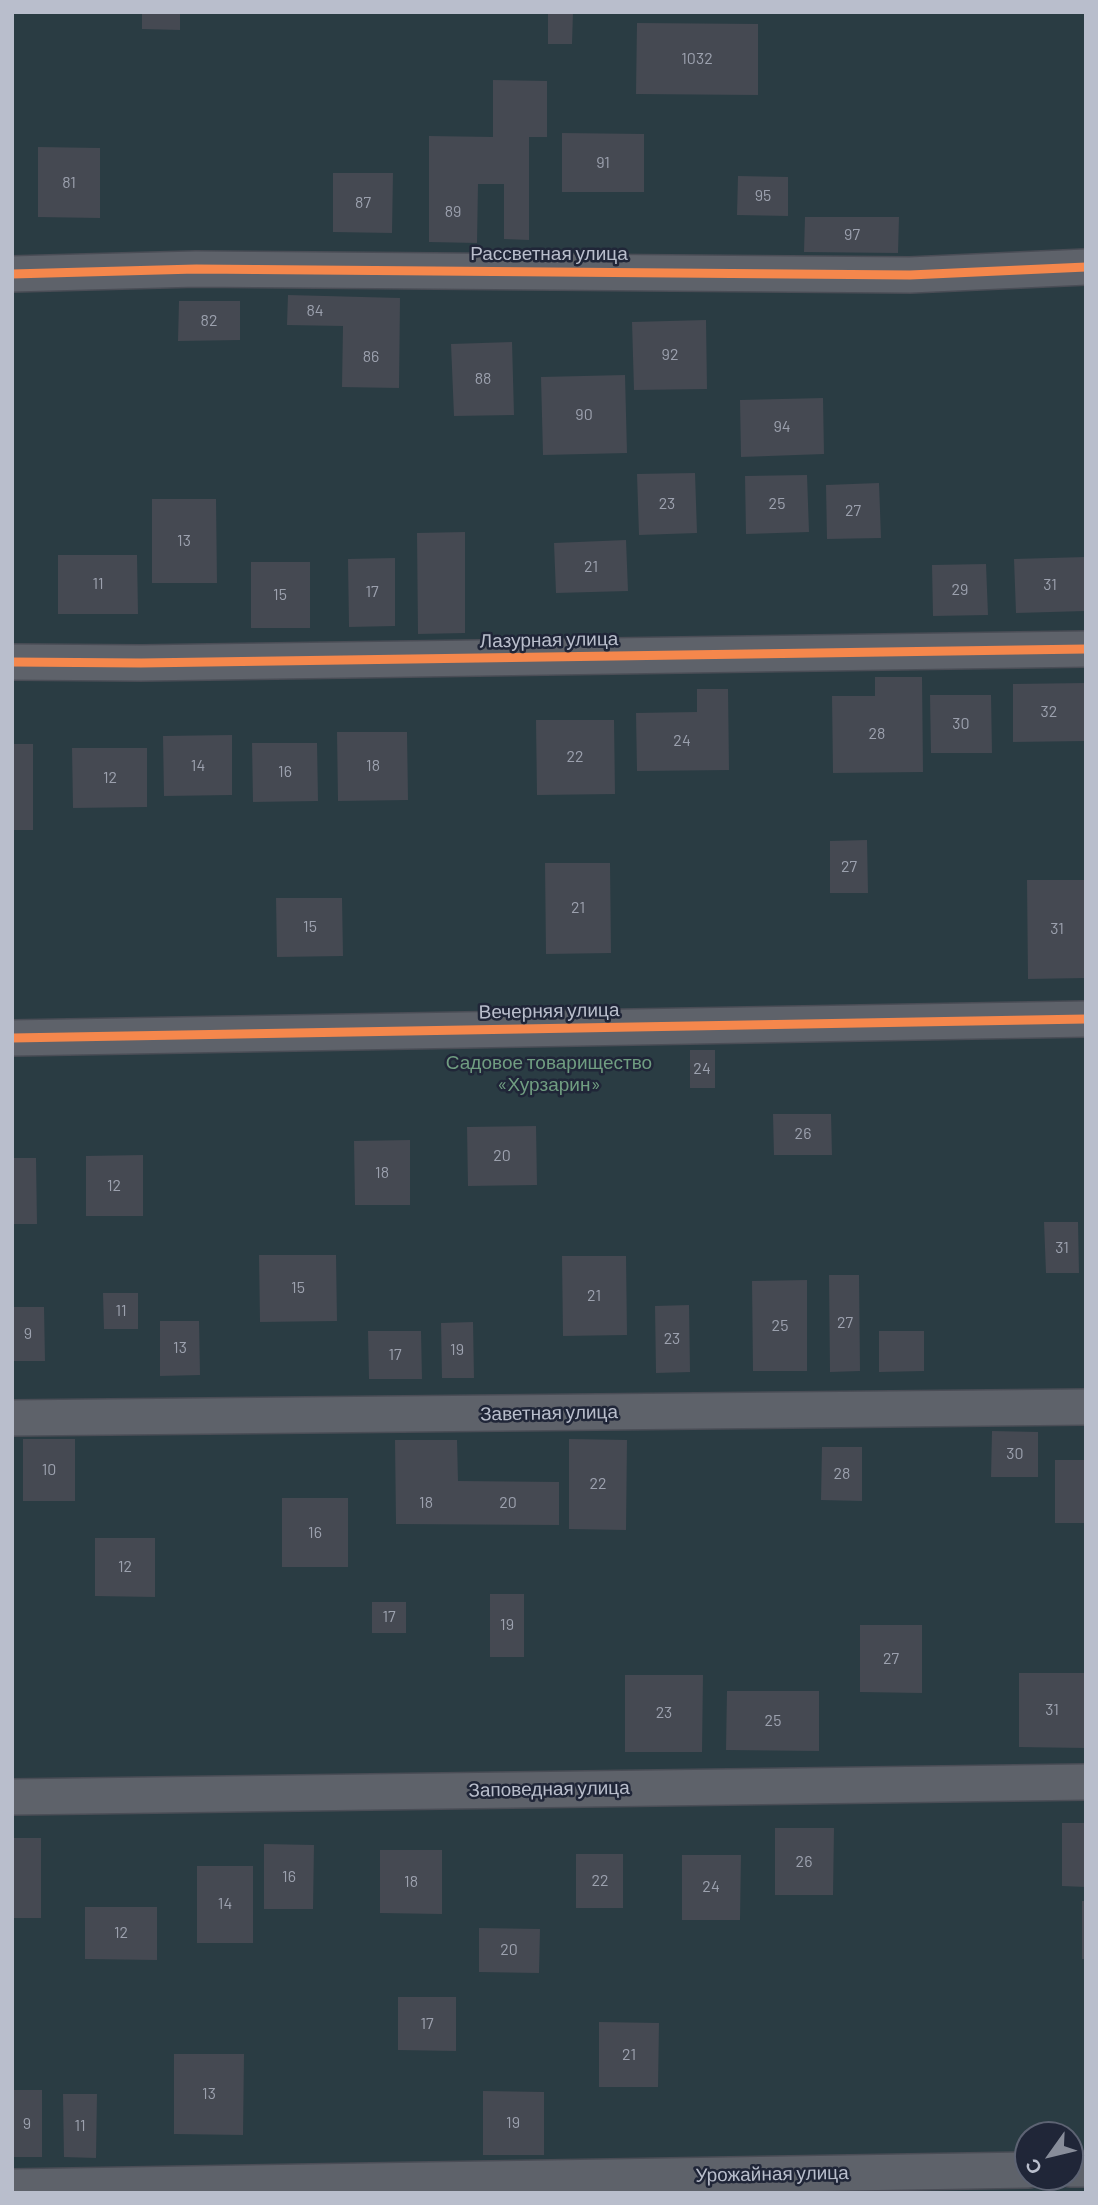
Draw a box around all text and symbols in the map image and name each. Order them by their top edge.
house number: 1032 [681,49,713,69]
house number: 91 [596,153,610,173]
house number: 81 [62,173,76,193]
house number: 95 [755,186,771,206]
house number: 87 [355,193,371,213]
house number: 89 [445,202,461,222]
house number: 97 [844,225,860,245]
street label: Рассветная улица [470,243,628,265]
house number: 84 [306,301,324,321]
house number: 82 [201,311,217,331]
house number: 92 [662,345,678,365]
house number: 86 [363,347,379,367]
house number: 88 [475,369,491,389]
house number: 90 [575,405,593,425]
house number: 94 [773,417,791,437]
house number: 23 [659,494,675,514]
house number: 25 [769,494,785,514]
house number: 27 [845,501,861,521]
house number: 13 [177,531,191,551]
house number: 21 [584,557,598,577]
house number: 11 [92,574,104,594]
house number: 31 [1043,575,1057,595]
house number: 29 [952,580,968,600]
house number: 17 [365,582,379,602]
house number: 15 [273,585,287,605]
street label: Лазурная улица [480,627,618,653]
house number: 32 [1041,702,1057,722]
house number: 30 [952,714,970,734]
house number: 28 [869,724,885,744]
house number: 24 [673,731,691,751]
house number: 22 [566,747,584,767]
house number: 14 [191,756,205,776]
house number: 18 [366,756,380,776]
house number: 16 [278,762,292,782]
house number: 12 [103,768,117,788]
house number: 27 [841,857,857,877]
house number: 21 [571,898,585,918]
house number: 15 [303,917,317,937]
house number: 31 [1050,919,1064,939]
street label: Вечерняя улица [478,998,620,1024]
park label: Садовое товарищество «Хурзарин» [446,1052,652,1096]
house number: 24 [693,1059,711,1079]
house number: 26 [795,1124,811,1144]
house number: 20 [493,1146,511,1166]
house number: 18 [375,1163,389,1183]
house number: 12 [107,1176,121,1196]
house number: 31 [1055,1238,1069,1258]
house number: 15 [291,1278,305,1298]
house number: 21 [587,1286,601,1306]
house number: 11 [115,1301,127,1321]
house number: 27 [837,1313,853,1333]
house number: 25 [772,1316,788,1336]
house number: 9 [24,1324,32,1344]
house number: 23 [664,1329,680,1349]
house number: 13 [173,1338,187,1358]
house number: 19 [450,1340,464,1360]
house number: 17 [388,1345,402,1365]
street label: Заветная улица [480,1400,618,1426]
house number: 30 [1006,1444,1024,1464]
house number: 10 [42,1460,56,1480]
house number: 28 [834,1464,850,1484]
house number: 22 [589,1474,607,1494]
house number: 18 [419,1493,433,1513]
house number: 20 [499,1493,517,1513]
house number: 16 [308,1523,322,1543]
house number: 12 [118,1557,132,1577]
house number: 17 [382,1607,396,1627]
house number: 19 [500,1615,514,1635]
house number: 27 [883,1649,899,1669]
house number: 31 [1045,1700,1059,1720]
house number: 23 [656,1703,672,1723]
house number: 25 [765,1711,781,1731]
street label: Заповедная улица [468,1776,630,1802]
house number: 26 [796,1852,812,1872]
house number: 16 [282,1867,296,1887]
house number: 22 [591,1871,609,1891]
house number: 18 [404,1872,418,1892]
house number: 24 [702,1877,720,1897]
house number: 14 [218,1894,232,1914]
house number: 12 [114,1923,128,1943]
house number: 20 [500,1940,518,1960]
house number: 17 [420,2014,434,2034]
house number: 21 [622,2045,636,2065]
house number: 13 [202,2084,216,2104]
house number: 19 [506,2113,520,2133]
house number: 9 [23,2114,31,2134]
house number: 11 [74,2116,86,2136]
north arrow [1014,2121,1084,2191]
text: С [1019,2155,1046,2179]
street label: Урожайная улица [695,2161,849,2187]

